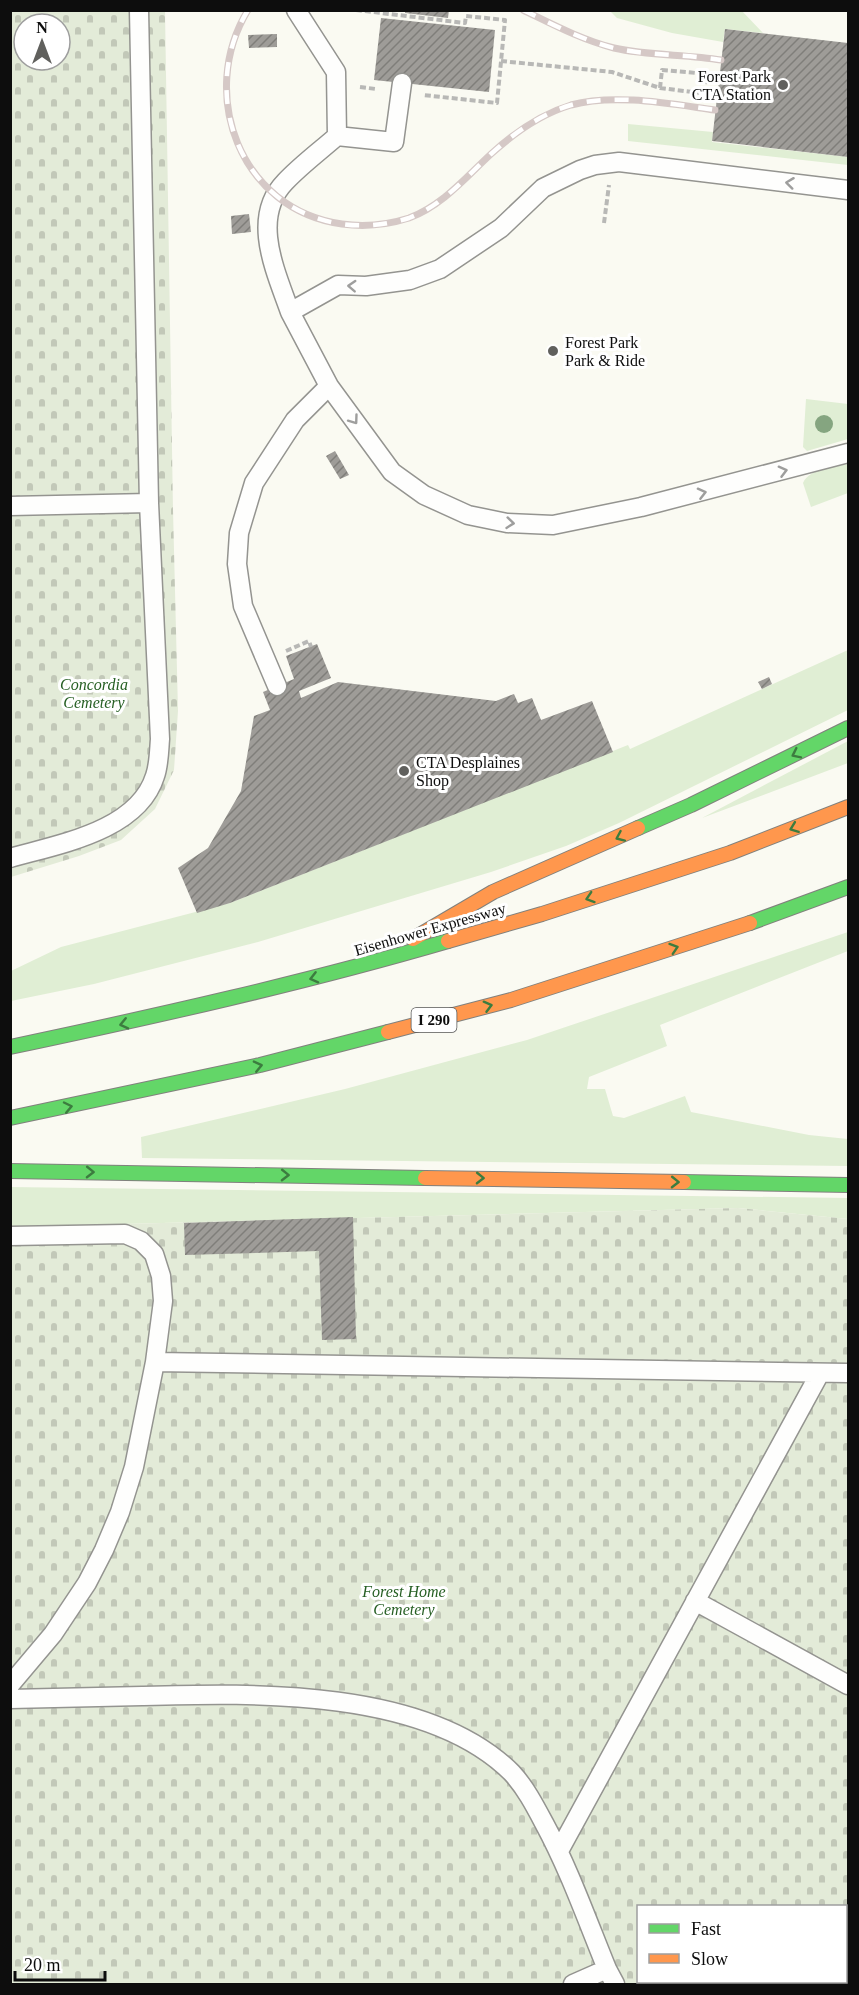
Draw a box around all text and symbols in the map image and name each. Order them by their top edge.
north arrow [12,12,72,72]
text: N [36,19,48,36]
place label: Forest Park CTA Station [692,68,771,103]
marker: Forest Park CTA Station [776,78,790,92]
one-way arrow [786,177,795,190]
one-way arrow [347,279,356,292]
place label: Forest Park Park & Ride [565,334,645,369]
marker: Forest Park Park & Ride [546,344,560,358]
one-way arrow [347,414,358,425]
one-way arrow [777,466,787,478]
one-way arrow [696,487,706,500]
one-way arrow [506,516,515,529]
park label: Concordia Cemetery [60,676,128,712]
one-way arrow [791,746,802,758]
place label: CTA Desplaines Shop [416,754,520,790]
marker: CTA Desplaines Shop [397,764,411,778]
one-way arrow [789,821,800,833]
one-way arrow [615,829,626,841]
one-way arrow [585,891,596,904]
street label: Eisenhower Expressway [352,899,508,960]
one-way arrow [668,942,679,955]
one-way arrow [309,971,319,984]
one-way arrow [483,1000,493,1013]
road number: I 290 [412,1008,456,1032]
one-way arrow [119,1017,129,1030]
one-way arrow [253,1060,263,1073]
one-way arrow [63,1101,73,1114]
one-way arrow [85,1166,94,1178]
one-way arrow [280,1169,289,1181]
one-way arrow [475,1172,484,1185]
one-way arrow [670,1176,679,1188]
park label: Forest Home Cemetery [361,1583,446,1619]
legend [637,1905,847,1983]
text: Fast [691,1919,721,1939]
scale bar [15,1944,105,1982]
text: Slow [691,1949,728,1969]
text: 20 m [24,1955,61,1975]

